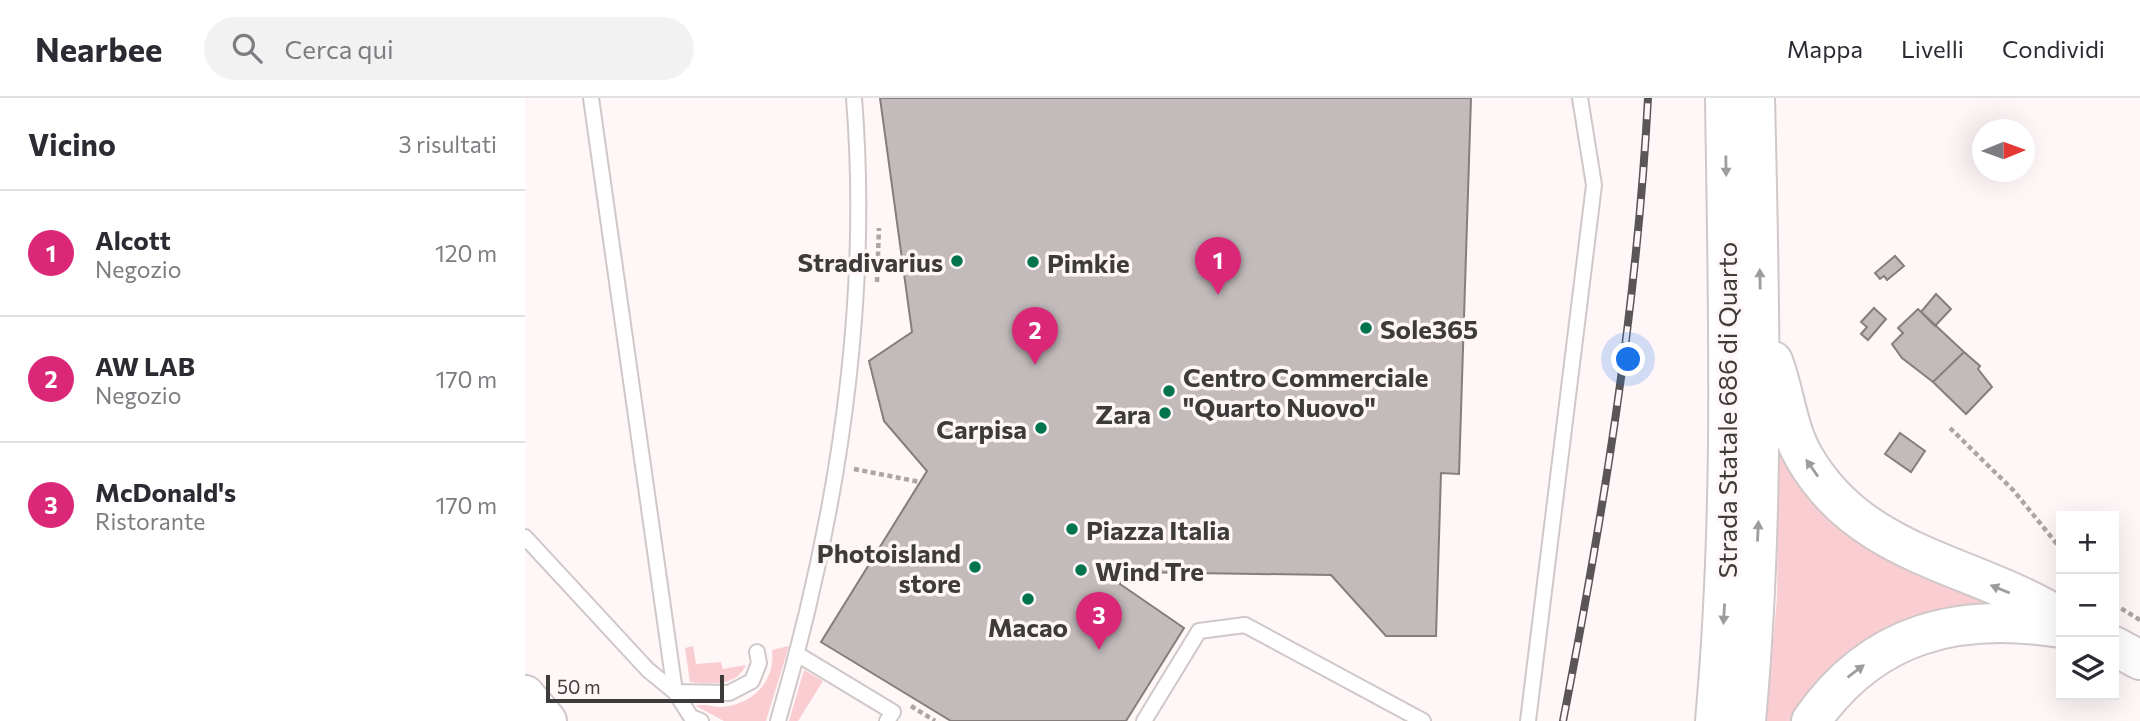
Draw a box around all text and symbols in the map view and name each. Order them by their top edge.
search box [204,17,694,80]
text: Nearbee [35,28,162,69]
icon: search [228,29,266,67]
text: Cerca qui [284,33,394,64]
text: Mappa [1787,34,1863,63]
text: Livelli [1901,34,1964,63]
text: Condividi [2002,34,2105,63]
north arrow [1972,119,2035,182]
text: Vicino [28,125,116,162]
text: 3 risultati [398,130,497,158]
one-way arrow [1720,155,1732,177]
text: Alcott [95,224,171,255]
pin: 1 [1195,237,1241,295]
text: 1 [46,239,56,267]
text: 120 m [435,239,497,267]
street label: Strada Statale 686 di Quarto [1711,242,1742,578]
place label: Stradivarius [798,246,943,277]
place label: Pimkie [1047,247,1130,278]
marker: Stradivarius [949,253,965,269]
marker: Pimkie [1025,254,1041,270]
text: Negozio [95,255,182,283]
one-way arrow [1754,268,1765,290]
pin: 2 [1012,307,1058,365]
place label: Sole365 [1380,313,1478,344]
marker: Sole365 [1358,320,1374,336]
your location [1611,342,1645,376]
text: AW LAB [95,350,195,381]
place label: Centro Commerciale "Quarto Nuovo" [1183,361,1428,422]
text: 2 [44,365,58,393]
text: 170 m [436,365,497,393]
text: Negozio [95,381,182,409]
marker: Centro Commerciale "Quarto Nuovo" [1161,383,1177,399]
place label: Zara [1095,398,1151,429]
marker: Zara [1157,405,1173,421]
place label: Carpisa [936,413,1027,444]
marker: Carpisa [1033,420,1049,436]
one-way arrow [1805,459,1819,477]
text: McDonald's [95,476,236,507]
text: 3 [44,491,58,519]
text: 170 m [436,491,497,519]
text: Ristorante [95,507,205,535]
map controls [2056,511,2119,700]
button: + [2056,511,2119,574]
place label: Piazza Italia [1086,514,1230,545]
one-way arrow [1753,519,1764,541]
marker: Piazza Italia [1064,521,1080,537]
place label: Photoisland store [817,537,961,598]
place label: Wind Tre [1095,555,1204,586]
marker: Photoisland store [967,559,983,575]
marker: Wind Tre [1073,562,1089,578]
button: − [2056,574,2119,637]
one-way arrow [1989,583,2010,594]
marker: Macao [1020,591,1036,607]
pin: 3 [1076,592,1122,650]
one-way arrow [1718,603,1729,625]
place label: Macao [988,611,1068,642]
button: layers [2056,637,2119,700]
one-way arrow [1847,663,1865,678]
scale bar [546,672,725,704]
text: 50 m [557,675,601,698]

